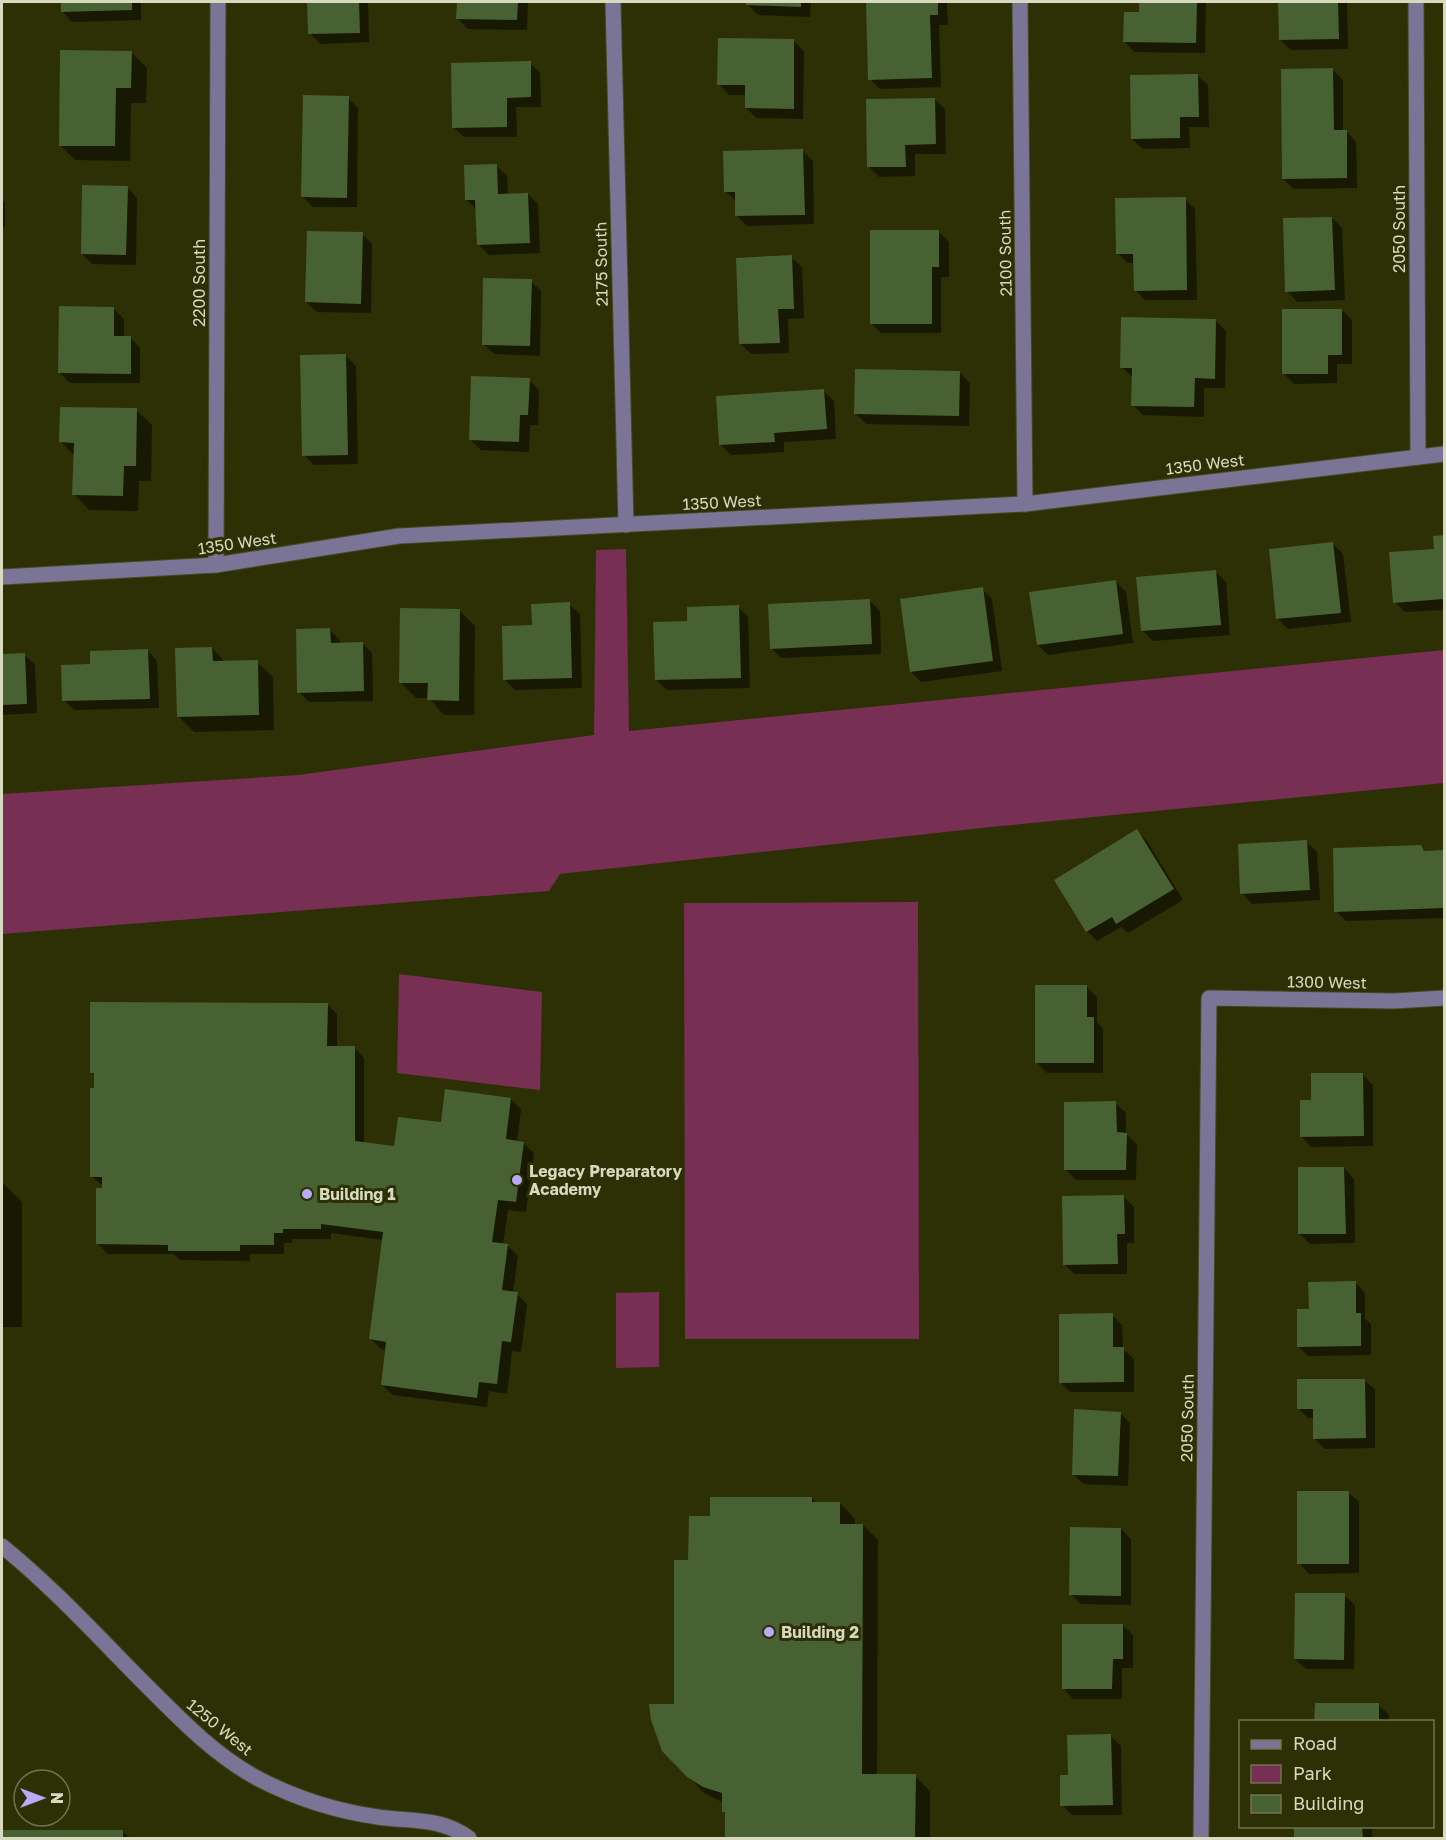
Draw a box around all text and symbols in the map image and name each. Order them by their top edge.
street label: 2050 South [1389,185,1409,273]
street label: 2100 South [994,210,1016,296]
street label: 2175 South [590,222,612,306]
street label: 2200 South [189,239,209,327]
street label: 1350 West [1164,449,1246,479]
street label: 1350 West [682,490,762,514]
street label: 1350 West [196,528,278,558]
street label: 1300 West [1287,971,1367,993]
place label: Legacy Preparatory Academy [529,1161,682,1199]
marker: Legacy Preparatory Academy [510,1173,524,1187]
place label: Building 1 [319,1184,395,1204]
marker: Building 1 [300,1187,314,1201]
street label: 2050 South [1176,1374,1198,1462]
place label: Building 2 [781,1622,859,1642]
marker: Building 2 [762,1625,776,1639]
street label: 1250 West [183,1694,257,1760]
legend [1239,1720,1434,1828]
text: Road [1293,1732,1337,1754]
text: Park [1293,1762,1332,1784]
north arrow [12,1768,72,1828]
text: N [47,1792,67,1804]
text: Building [1293,1792,1364,1814]

